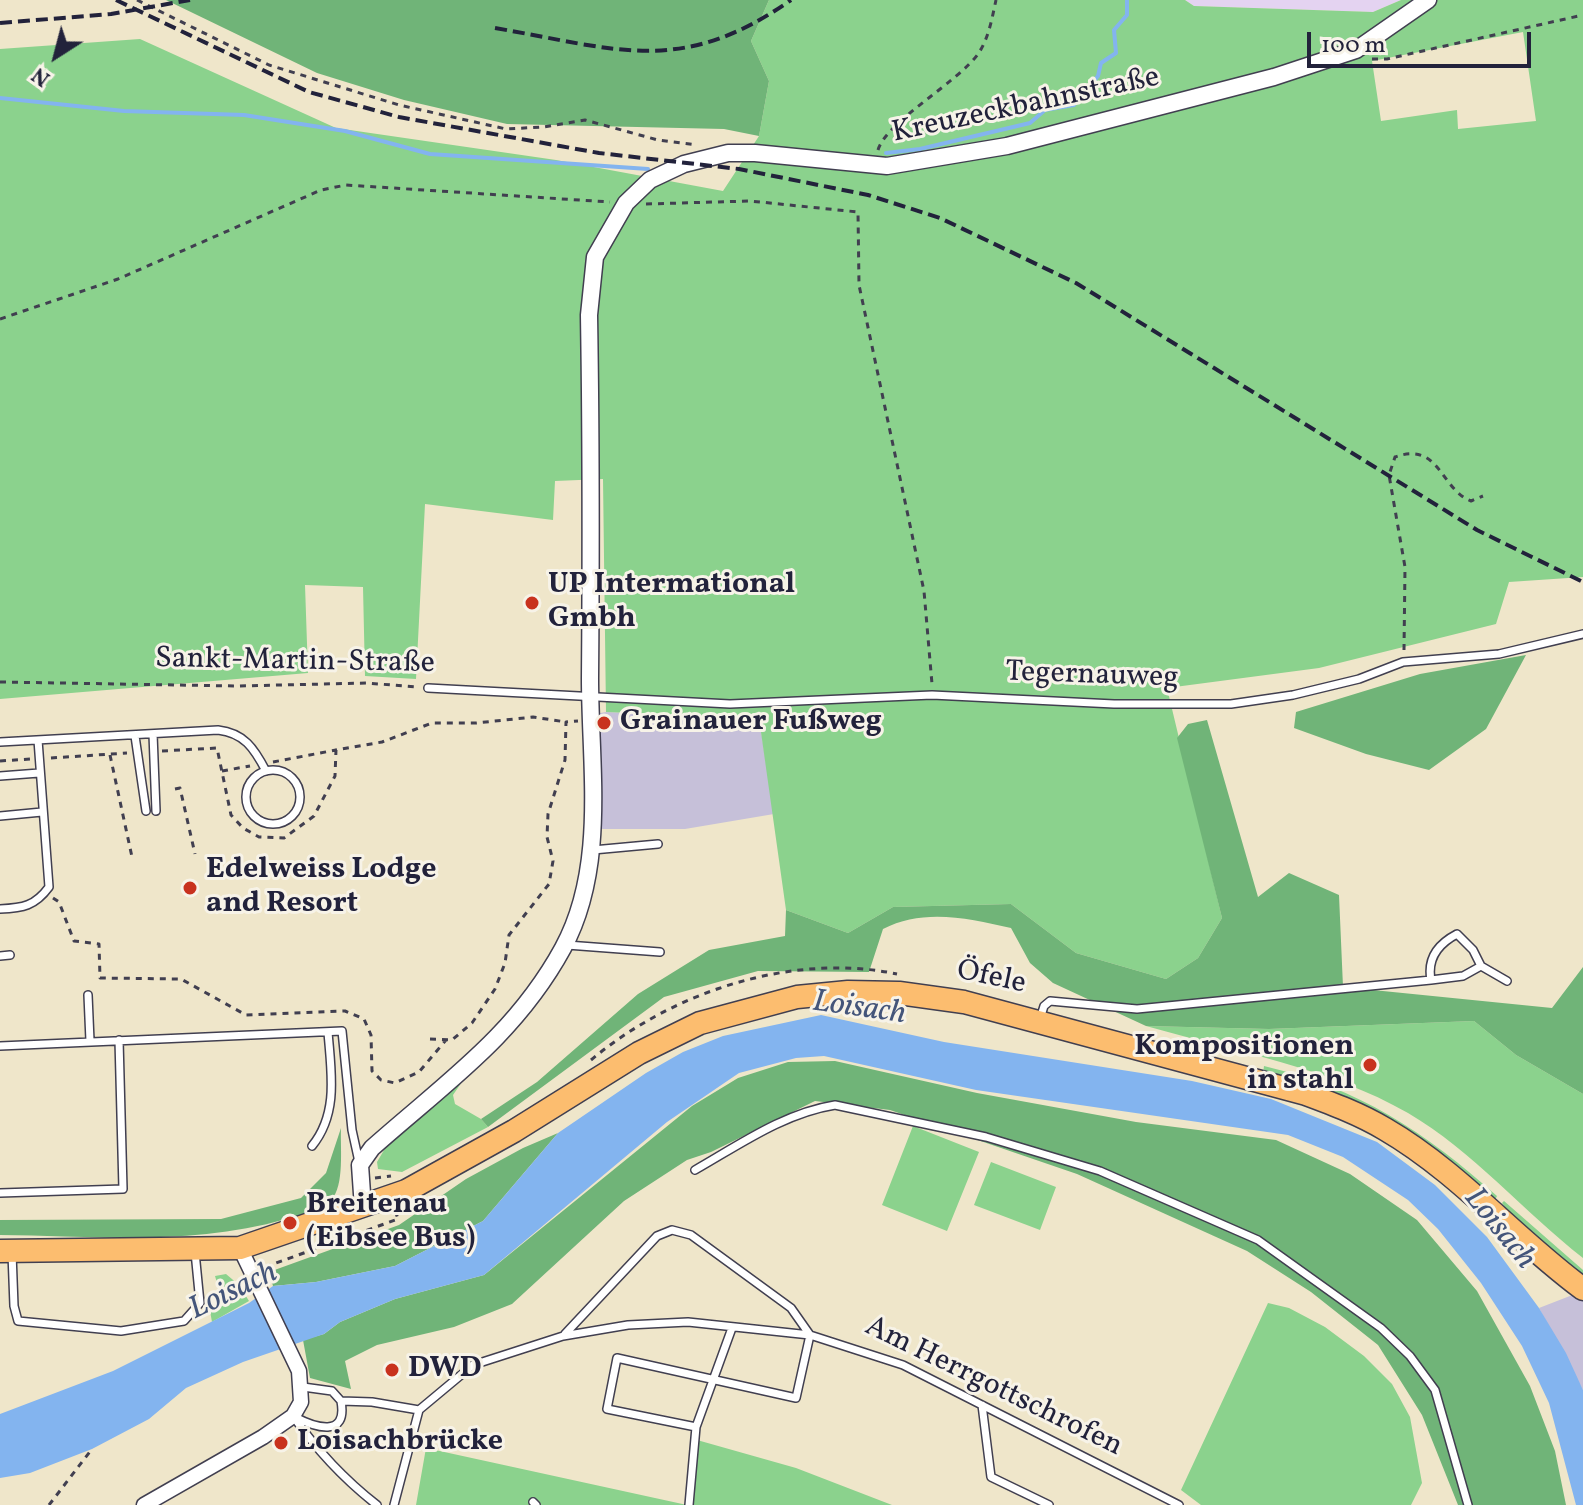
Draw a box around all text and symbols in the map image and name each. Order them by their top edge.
north arrow [16,16,96,96]
scale bar [1311,16,1535,66]
text: 100 m [1321,29,1386,63]
text: N [26,59,57,93]
street label: Kreuzeckbahnstraße [889,61,1163,153]
place label: UP Intermational Gmbh [548,568,795,638]
marker: UP Intermational Gmbh [523,594,541,612]
street label: Sankt-Martin-Straße [155,643,435,683]
street label: Tegernauweg [1005,656,1179,698]
place label: Grainauer Fußweg [620,705,882,741]
marker: Grainauer Fußweg [595,714,613,732]
place label: Edelweiss Lodge and Resort [206,853,437,924]
marker: Edelweiss Lodge and Resort [181,879,199,897]
street label: Öfele [953,954,1029,1004]
water label: Loisach [810,984,908,1036]
place label: Kompositionen in stahl [1134,1030,1354,1100]
marker: Kompositionen in stahl [1361,1056,1379,1074]
water label: Loisach [1454,1181,1542,1279]
place label: Breitenau (Eibsee Bus) [306,1188,475,1258]
marker: Breitenau (Eibsee Bus) [281,1214,299,1232]
water label: Loisach [183,1255,285,1331]
street label: Am Herrgottschrofen [858,1310,1128,1466]
place label: DWD [408,1352,481,1388]
marker: DWD [383,1361,401,1379]
place label: Loisachbrücke [297,1425,503,1461]
marker: Loisachbrücke [272,1434,290,1452]

